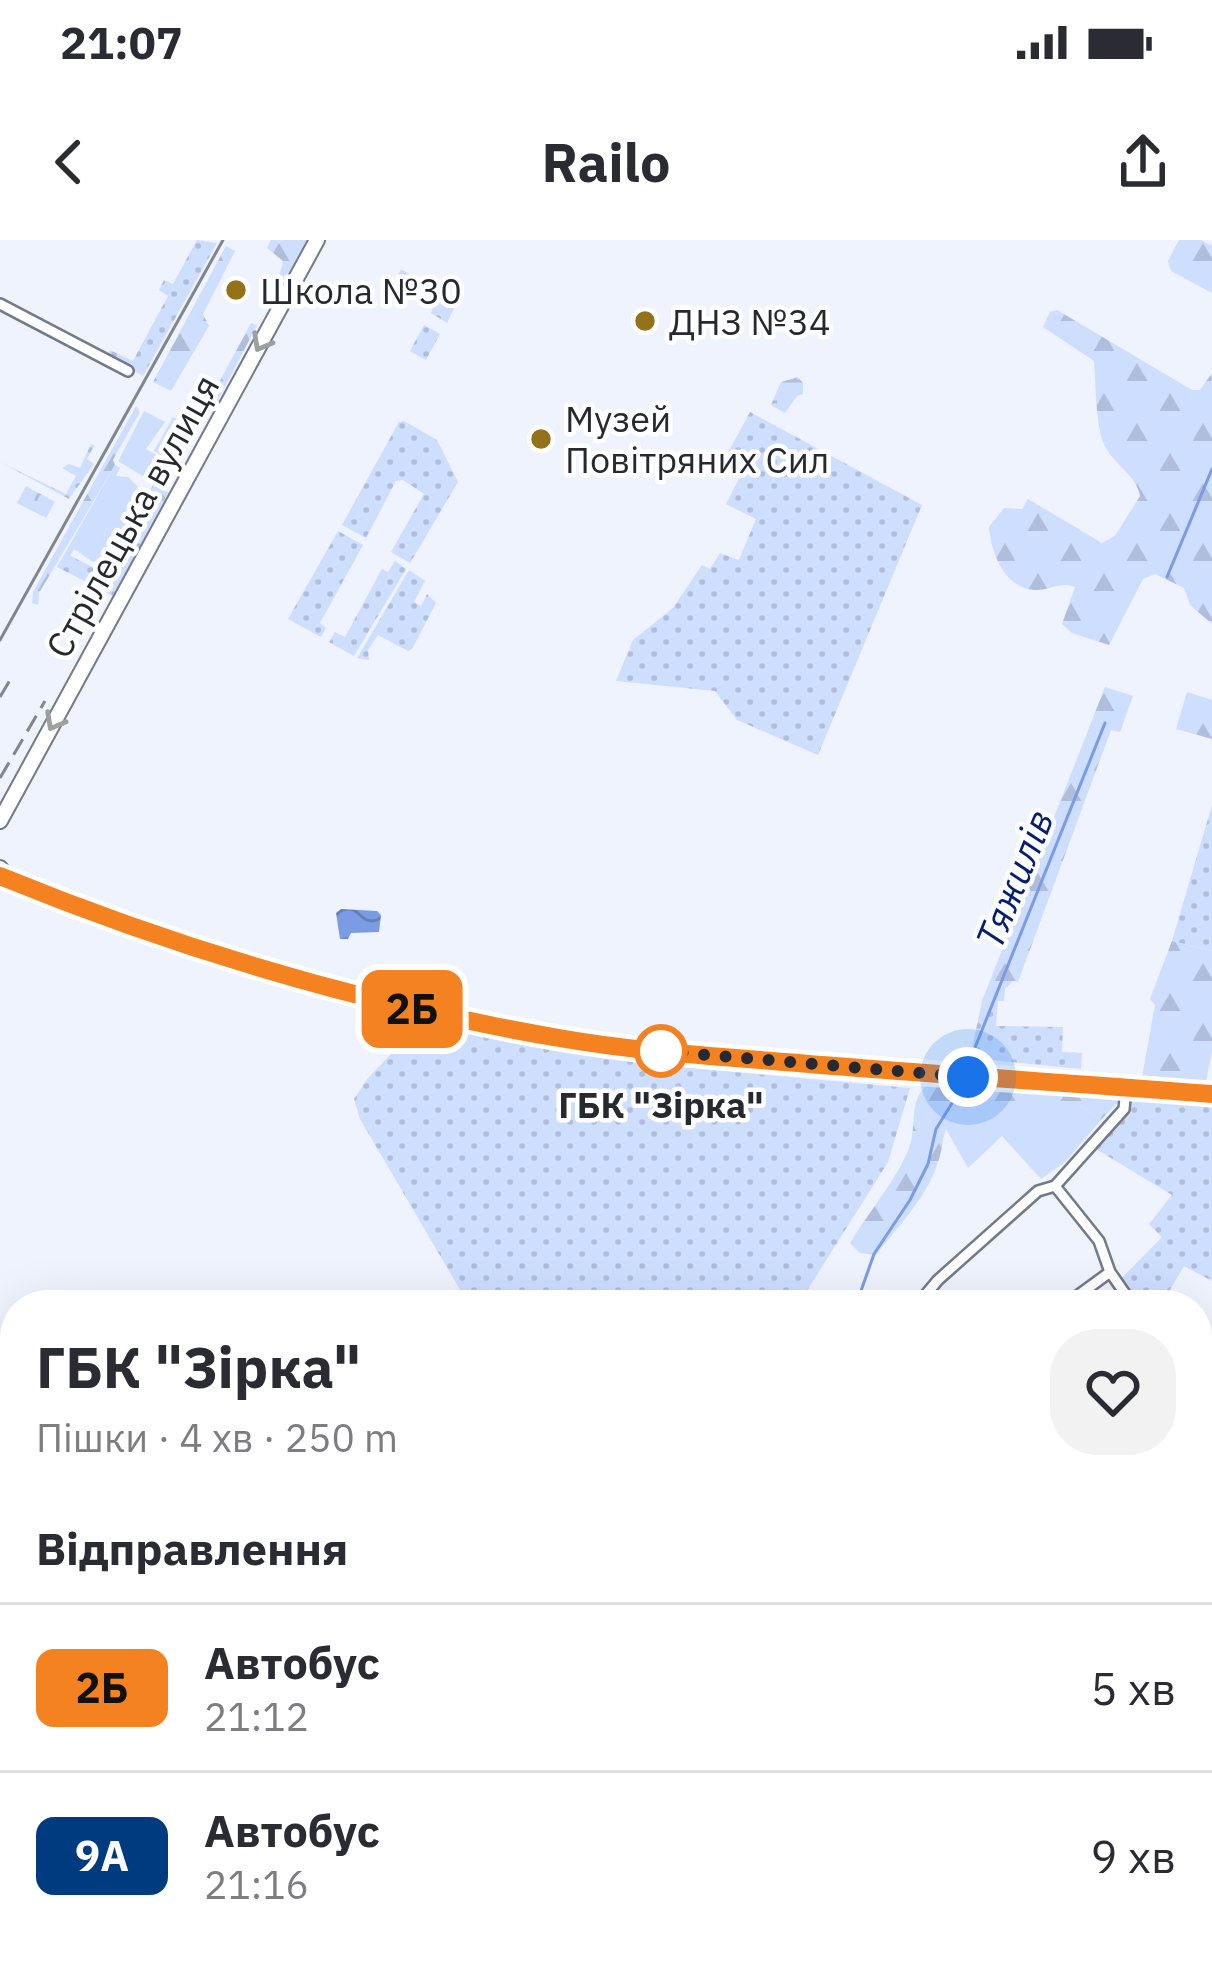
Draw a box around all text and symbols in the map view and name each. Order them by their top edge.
text: 21:07 [60,13,183,71]
text: Railo [542,127,670,197]
icon: back [36,129,102,195]
icon: share [1110,129,1176,195]
place label: Школа №30 [260,267,462,314]
marker: Школа №30 [223,277,249,303]
place label: ДНЗ №34 [669,298,831,345]
marker: ДНЗ №34 [632,308,658,334]
one-way arrow [252,330,275,351]
street label: Стрілецька вулиця [35,366,229,666]
place label: Музей Повітряних Сил [565,395,829,483]
marker: Музей Повітряних Сил [528,426,554,452]
one-way arrow [45,709,68,730]
water label: Тяжилів [963,802,1065,956]
line badge: 2Б [358,970,466,1048]
text: 2Б [386,981,438,1036]
marker: ГБК "Зірка" [636,1026,686,1076]
your location [938,1047,998,1107]
place label: ГБК "Зірка" [558,1081,764,1128]
button: heart [1050,1329,1176,1455]
text: ГБК "Зірка" [36,1330,361,1404]
text: Пішки · 4 хв · 250 m [36,1412,398,1463]
text: Відправлення [36,1519,348,1577]
text: Автобус [204,1633,380,1691]
text: 5 хв [1090,1659,1176,1717]
text: 2Б [76,1660,128,1715]
text: 21:12 [204,1691,309,1742]
text: Автобус [204,1801,380,1859]
text: 9 хв [1090,1827,1176,1885]
text: 9А [75,1828,129,1883]
text: 21:16 [204,1859,309,1910]

